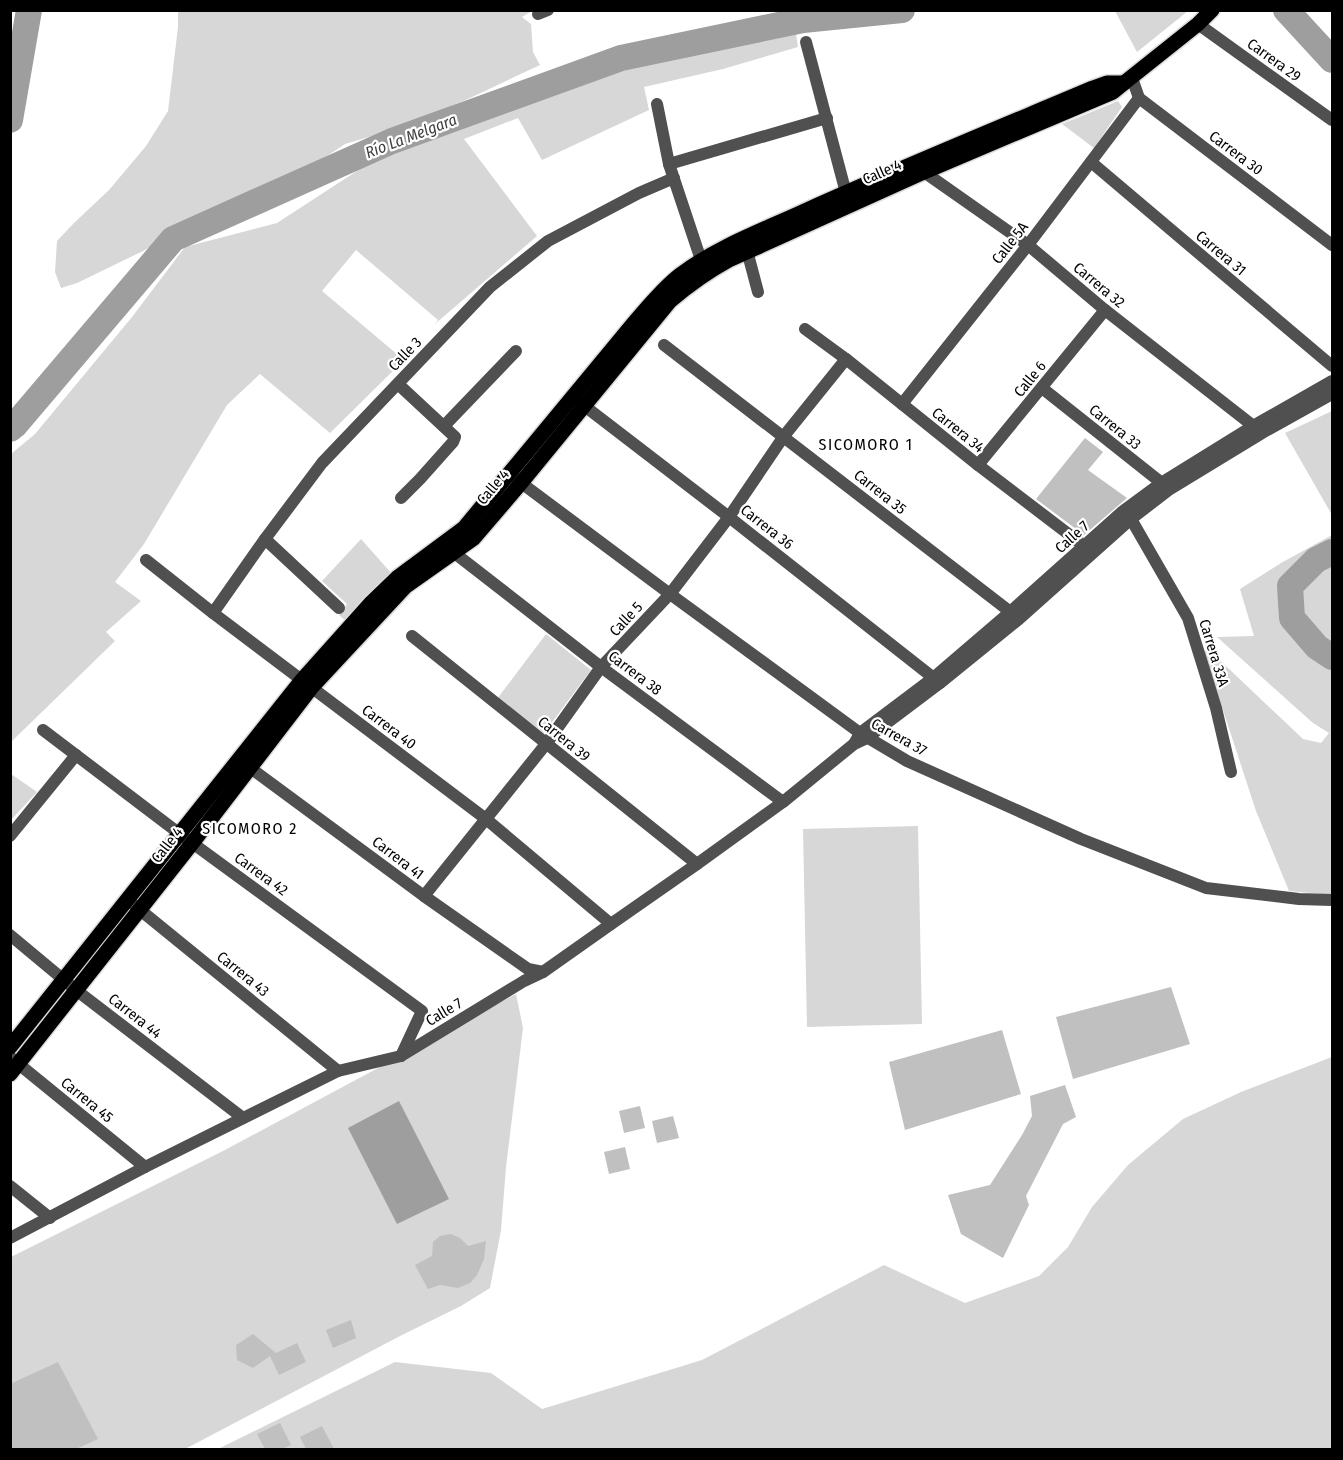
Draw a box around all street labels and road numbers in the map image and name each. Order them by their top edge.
street label: Carrera 29 [1244,35,1304,85]
street label: Carrera 30 [1206,127,1266,179]
street label: Calle 4 [860,155,904,189]
street label: Calle 5A [988,218,1032,268]
street label: Carrera 31 [1192,227,1250,279]
street label: Carrera 32 [1070,258,1129,312]
street label: Calle 3 [385,333,426,375]
street label: Calle 6 [1010,357,1050,401]
street label: Carrera 33 [1085,401,1145,453]
street label: Carrera 34 [928,404,988,456]
street label: Calle 4 [473,466,513,508]
street label: Carrera 35 [850,466,910,518]
street label: Carrera 36 [737,501,797,553]
street label: Calle 7 [1051,517,1093,557]
street label: Calle 5 [606,598,646,640]
street label: Carrera 33A [1195,617,1233,689]
street label: Carrera 38 [605,647,665,699]
street label: Carrera 40 [358,701,420,753]
street label: Carrera 39 [534,713,594,765]
street label: Carrera 37 [868,714,930,760]
street label: Calle 4 [147,823,187,867]
street label: Carrera 41 [369,833,427,883]
street label: Carrera 42 [231,849,292,900]
street label: Carrera 43 [213,948,273,1001]
street label: Carrera 44 [105,990,165,1042]
street label: Calle 7 [422,994,466,1030]
street label: Carrera 45 [57,1074,117,1127]

